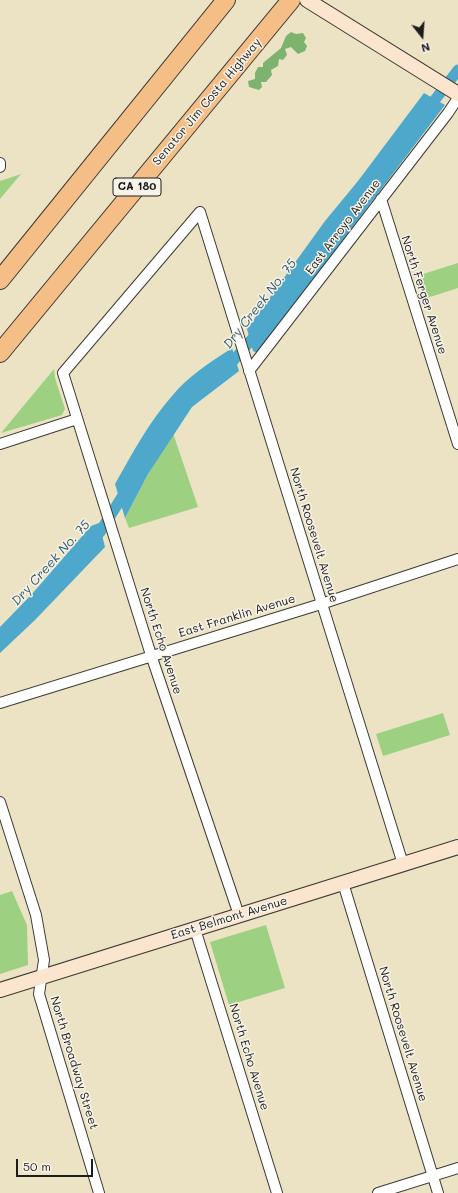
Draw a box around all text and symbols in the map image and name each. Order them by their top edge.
north arrow [402,16,442,56]
street label: Senator Jim Costa Highway [150,36,264,168]
text: N [419,40,432,56]
street label: East Arroyo Avenue [302,177,384,277]
road number: CA 180 [113,178,161,196]
street label: North Ferger Avenue [398,234,450,356]
water label: Dry Creek No. 75 [220,256,300,352]
street label: North Roosevelt Avenue [287,466,341,604]
water label: Dry Creek No. 75 [9,517,93,609]
street label: North Echo Avenue [137,586,185,696]
street label: East Franklin Avenue [177,591,297,641]
street label: East Belmont Avenue [169,893,289,943]
street label: North Roosevelt Avenue [376,965,430,1103]
street label: North Broadway Street [47,995,101,1131]
street label: North Echo Avenue [226,1002,272,1112]
scale bar [18,1151,95,1177]
text: 50 m [23,1158,51,1174]

